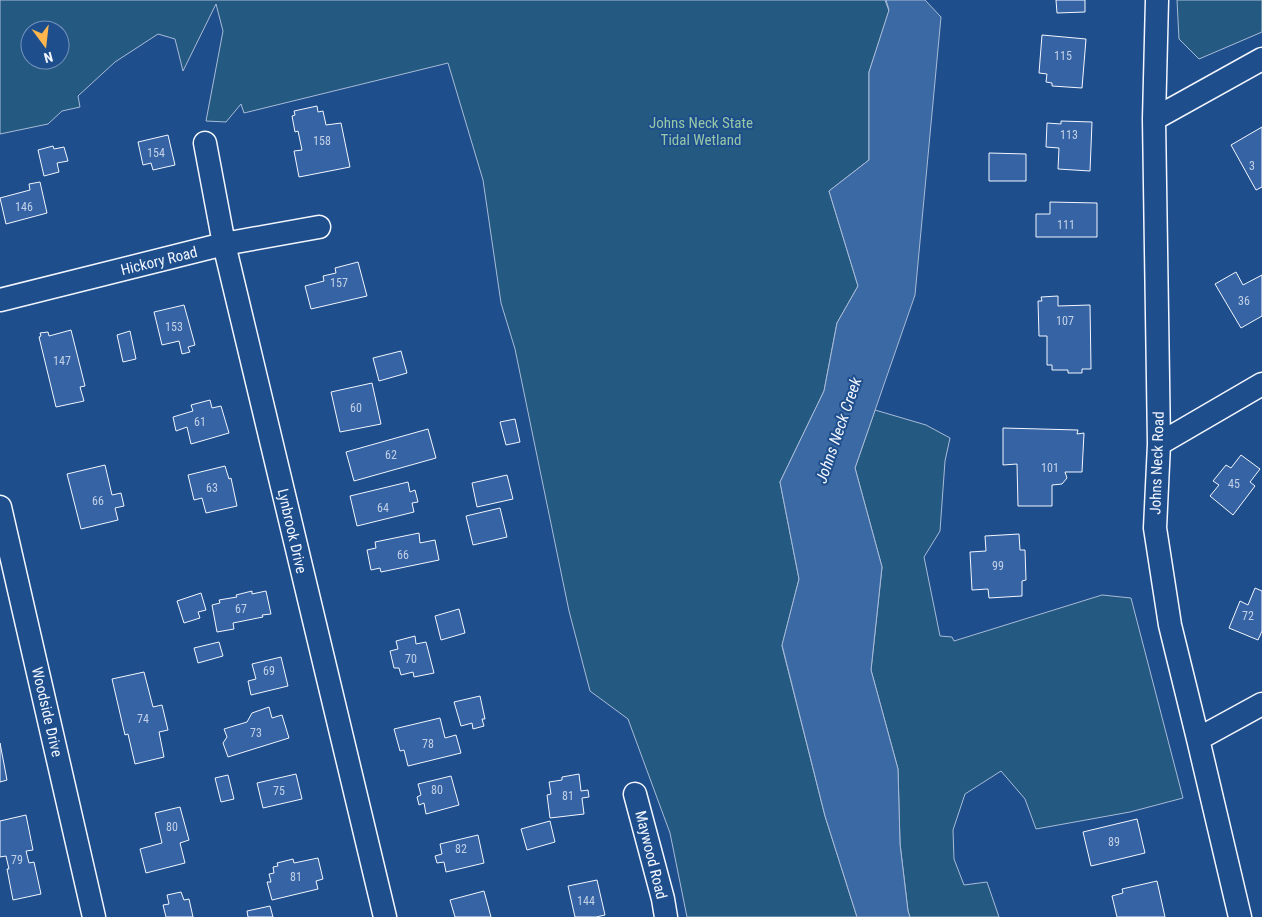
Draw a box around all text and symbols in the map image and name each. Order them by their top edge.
north arrow [20,20,70,70]
text: N [42,49,55,66]
house number: 115 [1054,49,1072,63]
park label: Johns Neck State Tidal Wetland [649,114,753,149]
house number: 113 [1060,128,1078,142]
house number: 158 [313,134,331,148]
house number: 154 [147,146,165,160]
house number: 3 [1249,159,1255,173]
house number: 146 [15,200,33,214]
house number: 111 [1057,218,1075,232]
street label: Hickory Road [119,243,199,279]
house number: 157 [330,276,348,290]
house number: 36 [1238,294,1250,308]
house number: 107 [1056,314,1074,328]
house number: 153 [165,320,183,334]
house number: 147 [53,354,71,368]
water label: Johns Neck Creek [811,374,866,486]
house number: 60 [350,401,362,415]
street label: Johns Neck Road [1146,411,1168,515]
house number: 61 [194,415,206,429]
house number: 62 [385,448,397,462]
house number: 101 [1041,461,1059,475]
house number: 45 [1228,477,1240,491]
house number: 63 [206,481,218,495]
street label: Lynbrook Drive [273,487,311,575]
house number: 66 [92,494,104,508]
house number: 64 [377,501,389,515]
house number: 66 [397,548,409,562]
house number: 99 [992,559,1004,573]
house number: 67 [235,602,247,616]
house number: 72 [1242,609,1254,623]
house number: 70 [405,652,417,666]
house number: 69 [263,664,275,678]
street label: Woodside Drive [28,665,66,759]
house number: 74 [137,712,149,726]
house number: 73 [250,726,262,740]
house number: 78 [422,737,434,751]
house number: 80 [431,783,443,797]
house number: 75 [273,784,285,798]
house number: 81 [562,789,574,803]
street label: Maywood Road [631,809,671,901]
house number: 80 [166,820,178,834]
house number: 89 [1108,835,1120,849]
house number: 82 [455,842,467,856]
house number: 79 [11,853,23,867]
house number: 81 [290,870,302,884]
house number: 144 [577,894,595,908]

